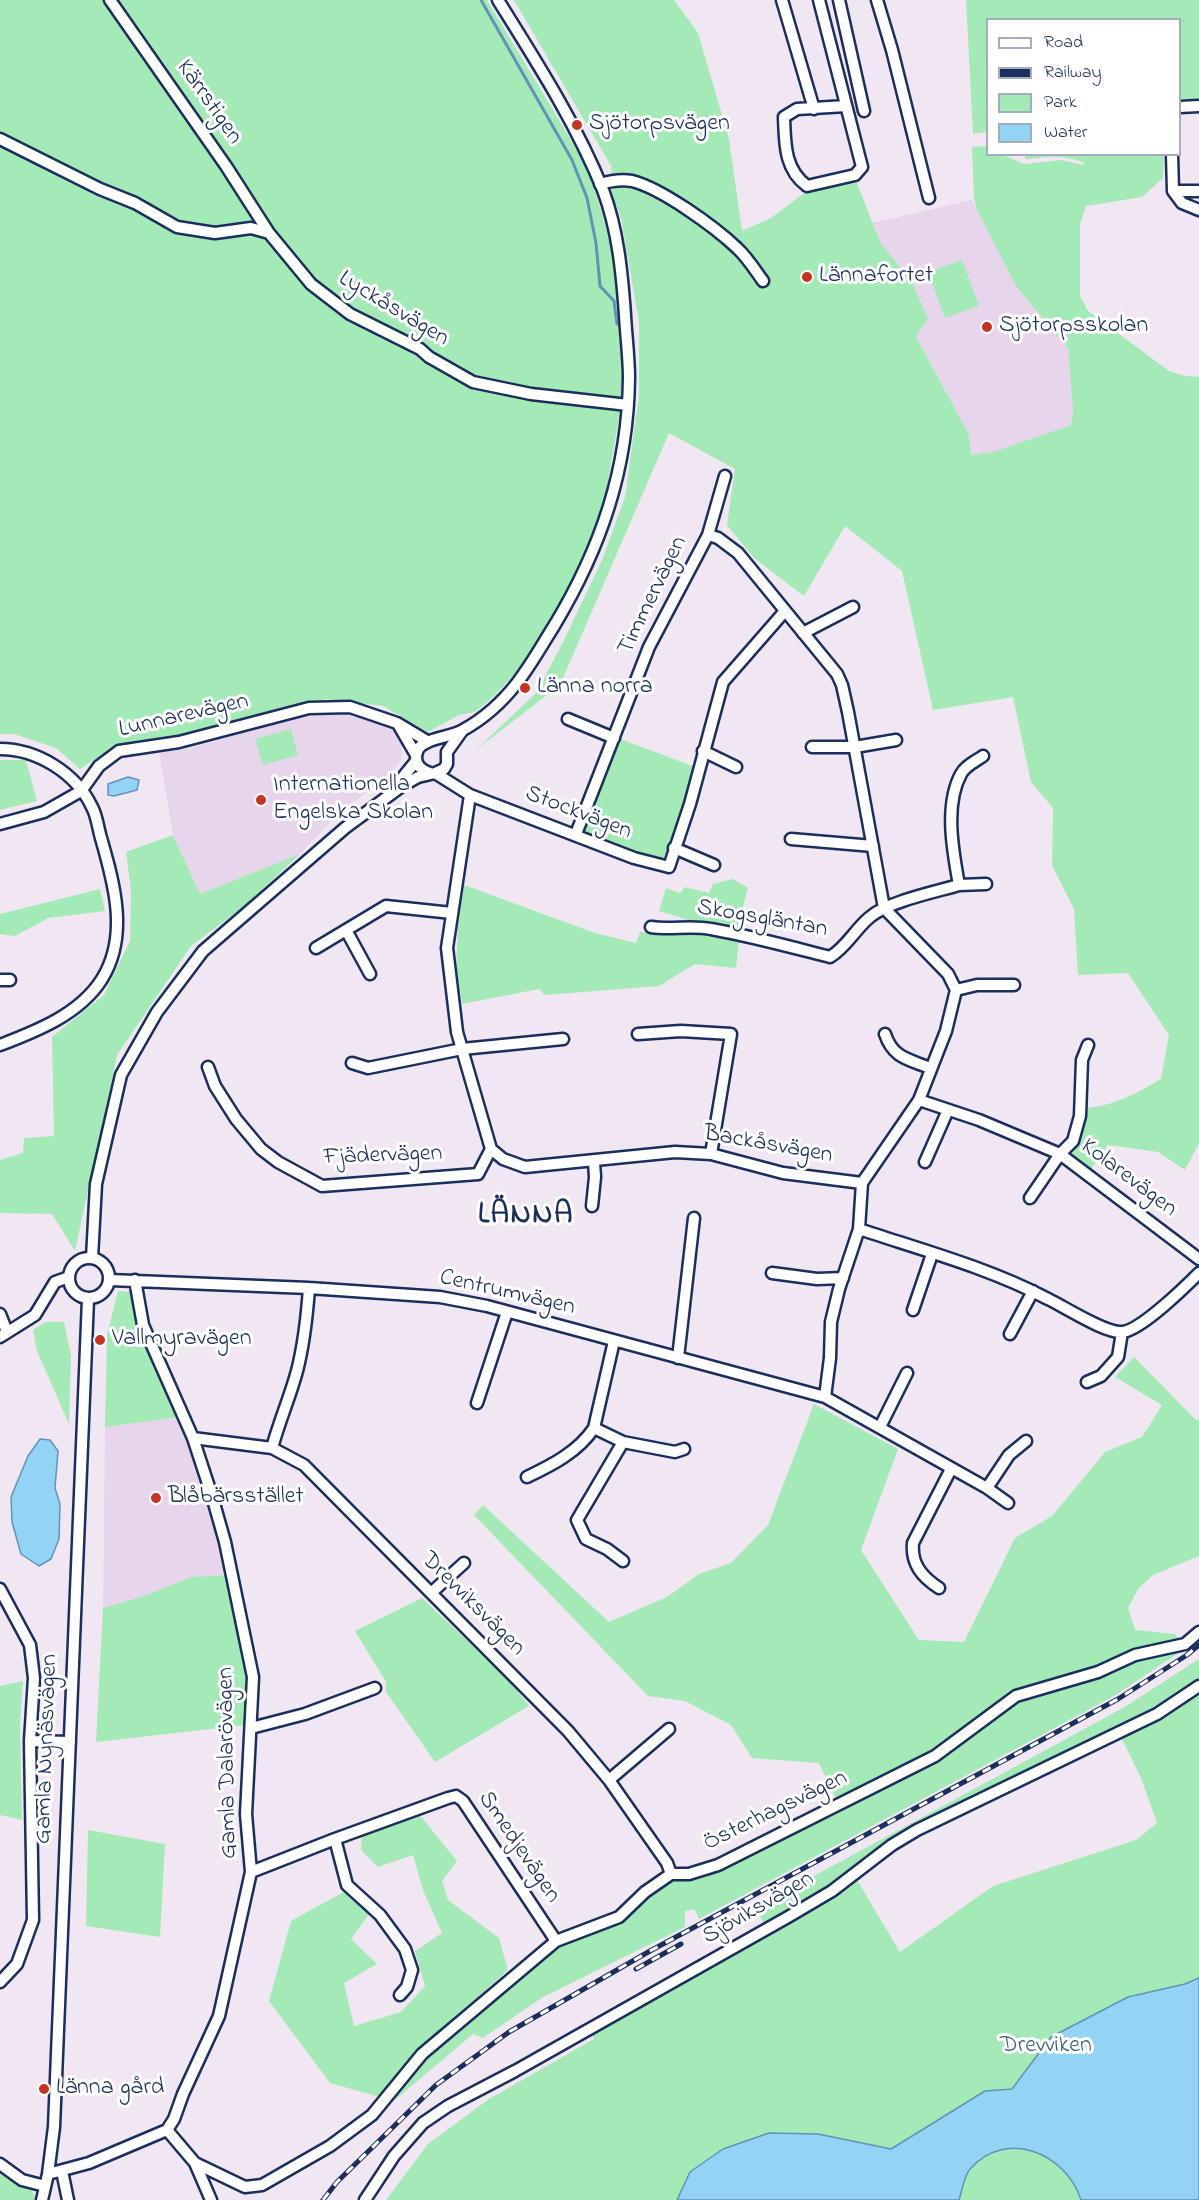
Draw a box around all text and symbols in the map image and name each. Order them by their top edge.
legend [986,18,1181,156]
text: Road [1044,30,1083,56]
street label: Kärrstigen [168,55,248,151]
text: Railway [1044,60,1101,86]
text: Park [1044,90,1077,116]
place label: Sjötorpsvägen [589,111,730,139]
marker: Sjötorpsvägen [570,118,584,132]
text: Water [1044,120,1087,146]
place label: Lännafortet [819,263,933,291]
street label: Lyckåsvägen [332,266,454,354]
marker: Lännafortet [800,270,814,284]
place label: Sjötorpsskolan [999,313,1148,341]
marker: Sjötorpsskolan [980,320,994,334]
street label: Timmervägen [613,532,695,660]
place label: Länna norra [537,674,653,702]
marker: Länna norra [518,681,532,695]
street label: Lunnarevägen [116,688,252,746]
place label: Internationella Engelska Skolan [273,772,433,828]
street label: Stockvägen [521,781,635,847]
marker: Internationella Engelska Skolan [254,793,268,807]
street label: Skogsgläntan [694,894,830,946]
street label: Backåsvägen [701,1121,835,1171]
street label: Kolarevägen [1074,1133,1182,1225]
street label: Fjädervägen [323,1141,443,1173]
district label: LÄNNA [478,1199,574,1235]
street label: Centrumvägen [436,1264,578,1324]
place label: Vallmyravägen [112,1326,251,1354]
marker: Vallmyravägen [93,1333,107,1347]
place label: Blåbärsstället [168,1484,303,1512]
marker: Blåbärsstället [149,1491,163,1505]
street label: Drevviksvägen [414,1547,530,1663]
street label: Gamla Nynäsvägen [30,1653,66,1845]
street label: Gamla Dalarövägen [213,1667,245,1859]
street label: Österhagsvägen [699,1765,853,1859]
street label: Smedjevägen [470,1787,566,1909]
street label: Sjöviksvägen [698,1866,820,1952]
park label: Drevviken [1000,2033,1092,2061]
place label: Länna gård [56,2075,164,2103]
marker: Länna gård [37,2082,51,2096]

